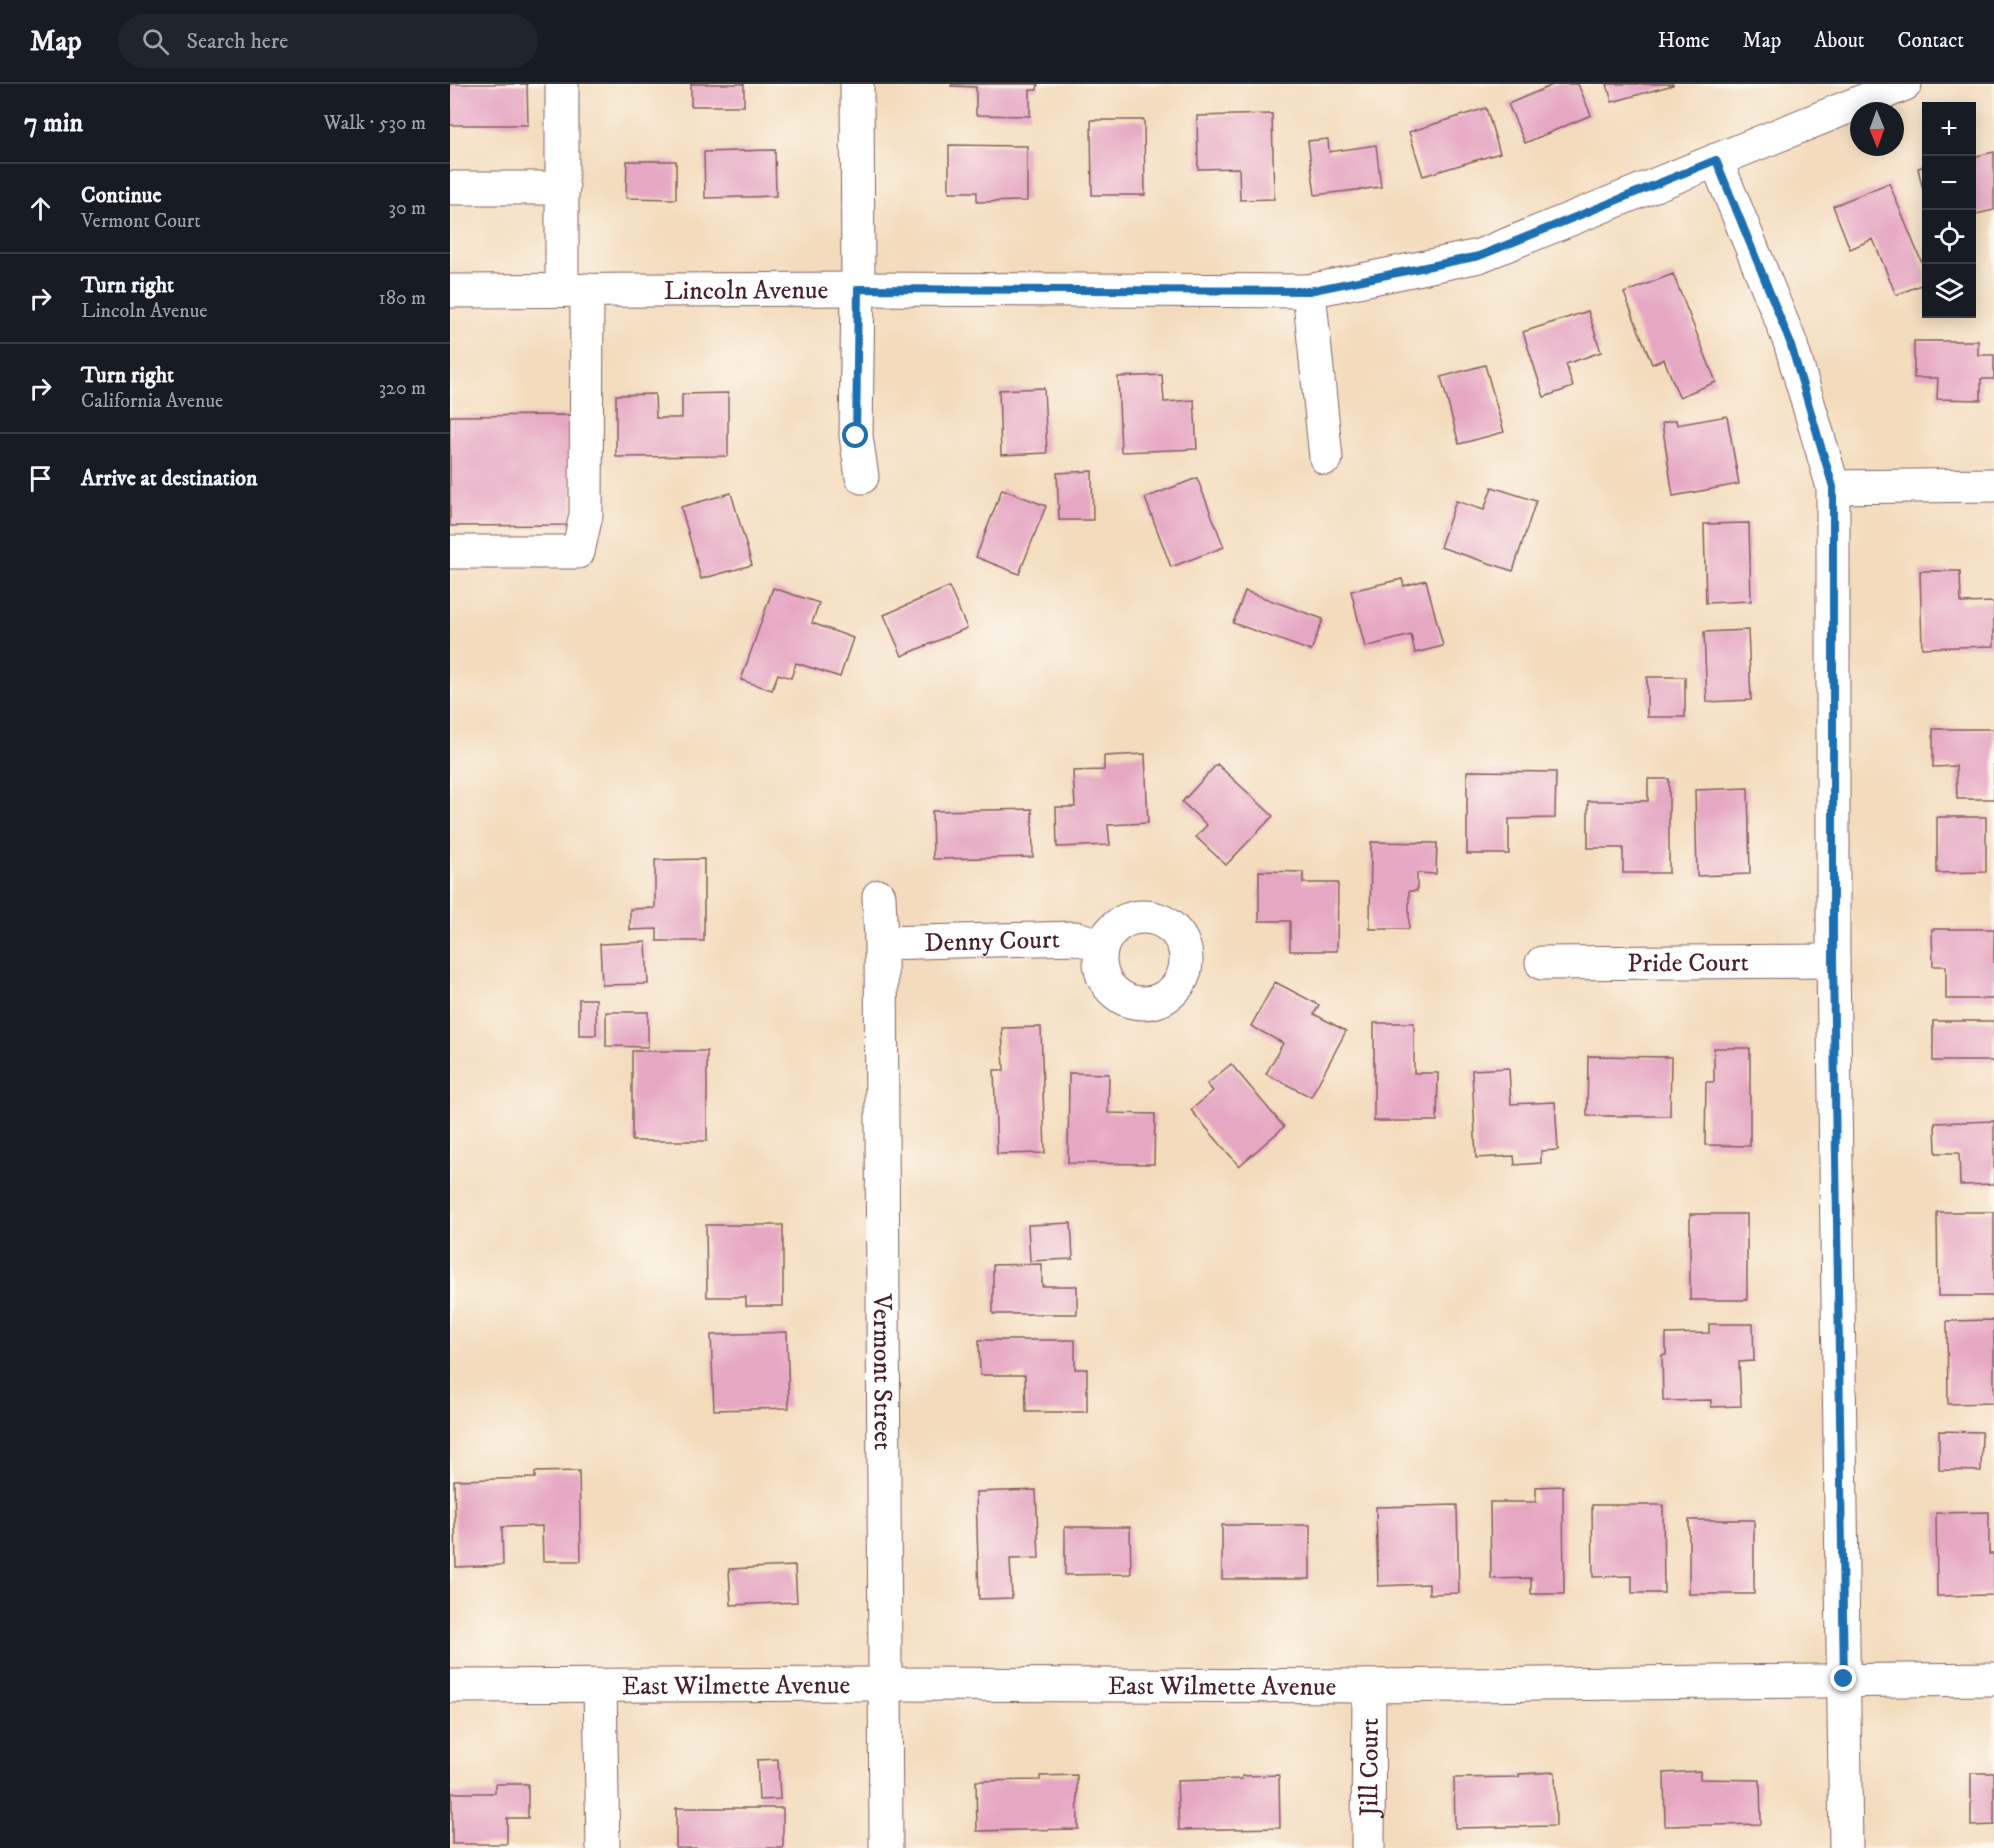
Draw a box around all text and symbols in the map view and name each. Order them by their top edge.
search box [118,14,538,68]
text: Map [30,24,82,59]
icon: search [139,25,172,58]
text: Search here [187,28,288,55]
text: Home [1658,28,1710,54]
text: Map [1743,28,1781,54]
text: About [1814,28,1865,54]
text: Contact [1898,28,1964,54]
north arrow [1850,102,1904,156]
map controls [1922,102,1976,318]
button: + [1922,102,1976,156]
text: 7 min [24,107,83,140]
text: Walk · 530 m [324,111,426,136]
button: − [1922,156,1976,210]
text: Continue [81,182,162,209]
icon: ahead [24,192,57,225]
text: 30 m [388,196,426,221]
text: Vermont Court [81,209,201,234]
button: locate [1922,210,1976,264]
button: layers [1922,264,1976,318]
text: Turn right [81,272,174,299]
street label: Lincoln Avenue [664,274,828,308]
icon: right [24,282,57,315]
text: 180 m [379,286,426,311]
text: Lincoln Avenue [81,299,208,324]
text: Turn right [81,362,174,389]
icon: right [24,372,57,405]
text: 320 m [379,376,426,401]
text: California Avenue [81,389,223,414]
route start [842,422,868,448]
icon: arrive [24,462,57,495]
text: Arrive at destination [81,465,258,492]
street label: Denny Court [924,923,1060,960]
street label: Pride Court [1627,947,1749,980]
street label: Vermont Street [865,1293,899,1450]
route end [1830,1665,1856,1691]
street label: East Wilmette Avenue [622,1669,850,1703]
street label: East Wilmette Avenue [1108,1670,1336,1704]
street label: Jill Court [1353,1718,1387,1818]

